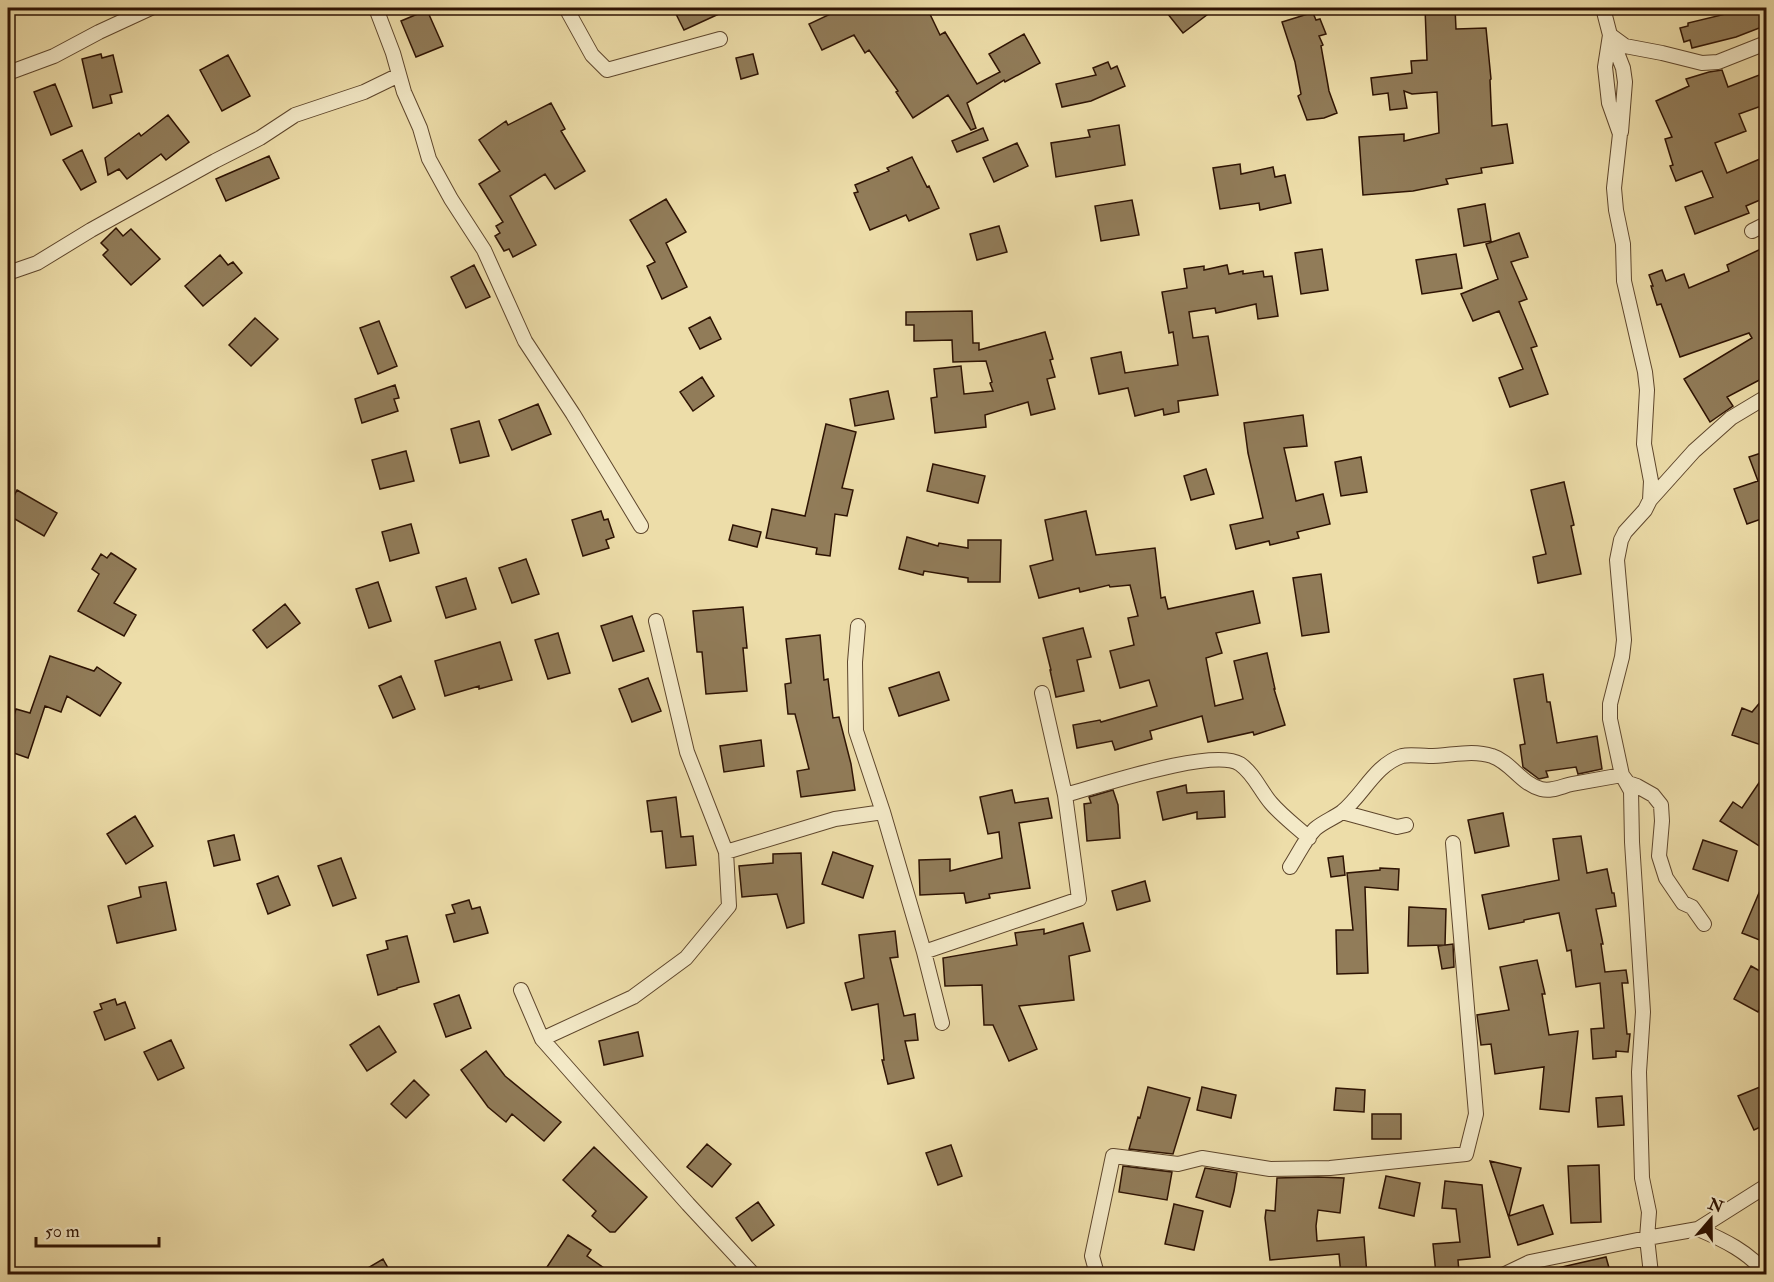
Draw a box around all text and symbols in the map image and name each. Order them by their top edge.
north arrow [1681,1189,1741,1249]
text: N [1705,1194,1727,1218]
scale bar [36,1210,159,1248]
text: 50 m [45,1220,80,1243]

